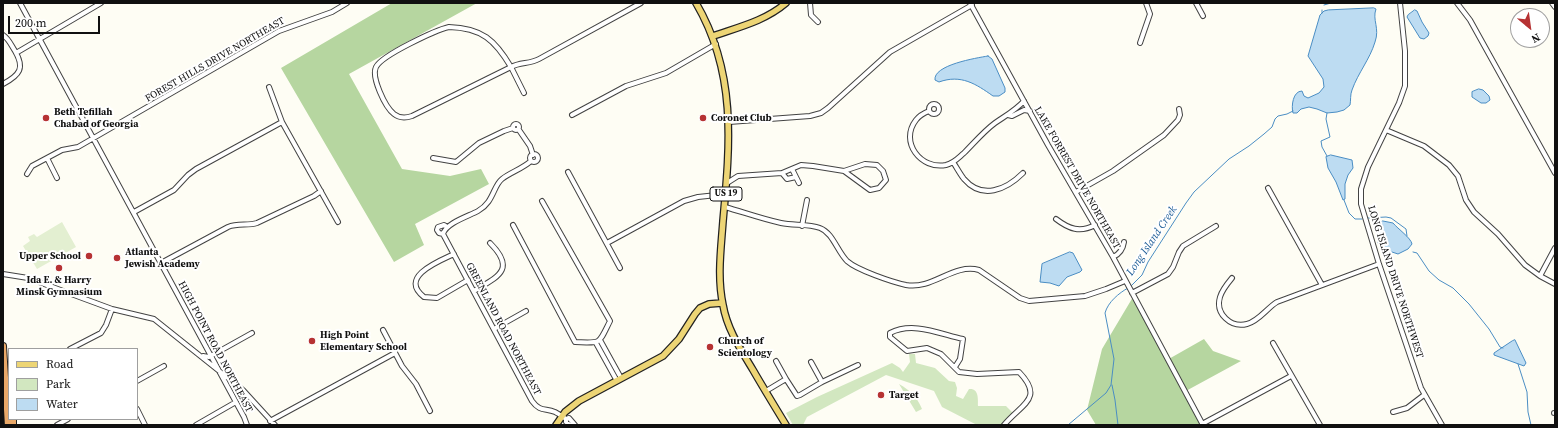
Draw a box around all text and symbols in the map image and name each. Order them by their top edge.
scale bar [10,8,102,34]
north arrow [1510,8,1550,48]
text: 200 m [15,15,47,31]
street label: FOREST HILLS DRIVE NORTHEAST [143,15,287,105]
text: N [1528,30,1543,47]
street label: LAKE FORREST DRIVE NORTHEAST [1031,105,1123,251]
place label: Beth Tefillah Chabad of Georgia [54,106,138,130]
place label: Coronet Club [711,112,772,124]
marker: Beth Tefillah Chabad of Georgia [41,113,51,123]
marker: Coronet Club [698,113,708,123]
road number: US 19 [710,187,742,201]
water label: Long Island Creek [1124,204,1180,278]
street label: LONG ISLAND DRIVE NORTHWEST [1365,204,1425,360]
place label: Atlanta Jewish Academy [125,246,200,270]
place label: Upper School [19,250,81,262]
marker: Upper School [84,251,94,261]
marker: Atlanta Jewish Academy [112,253,122,263]
street label: GREENLAND ROAD NORTHEAST [463,261,543,397]
marker: Ida E. & Harry Minsk Gymnasium [54,263,64,273]
place label: Ida E. & Harry Minsk Gymnasium [16,274,102,298]
street label: HIGH POINT ROAD NORTHEAST [175,279,255,415]
place label: High Point Elementary School [320,329,407,352]
place label: Church of Scientology [718,335,772,358]
marker: High Point Elementary School [307,336,317,346]
marker: Church of Scientology [705,342,715,352]
legend [8,348,138,420]
text: Road [46,356,73,372]
text: Park [46,376,71,392]
place label: Target [889,389,919,401]
marker: Target [876,390,886,400]
text: Water [46,396,78,412]

